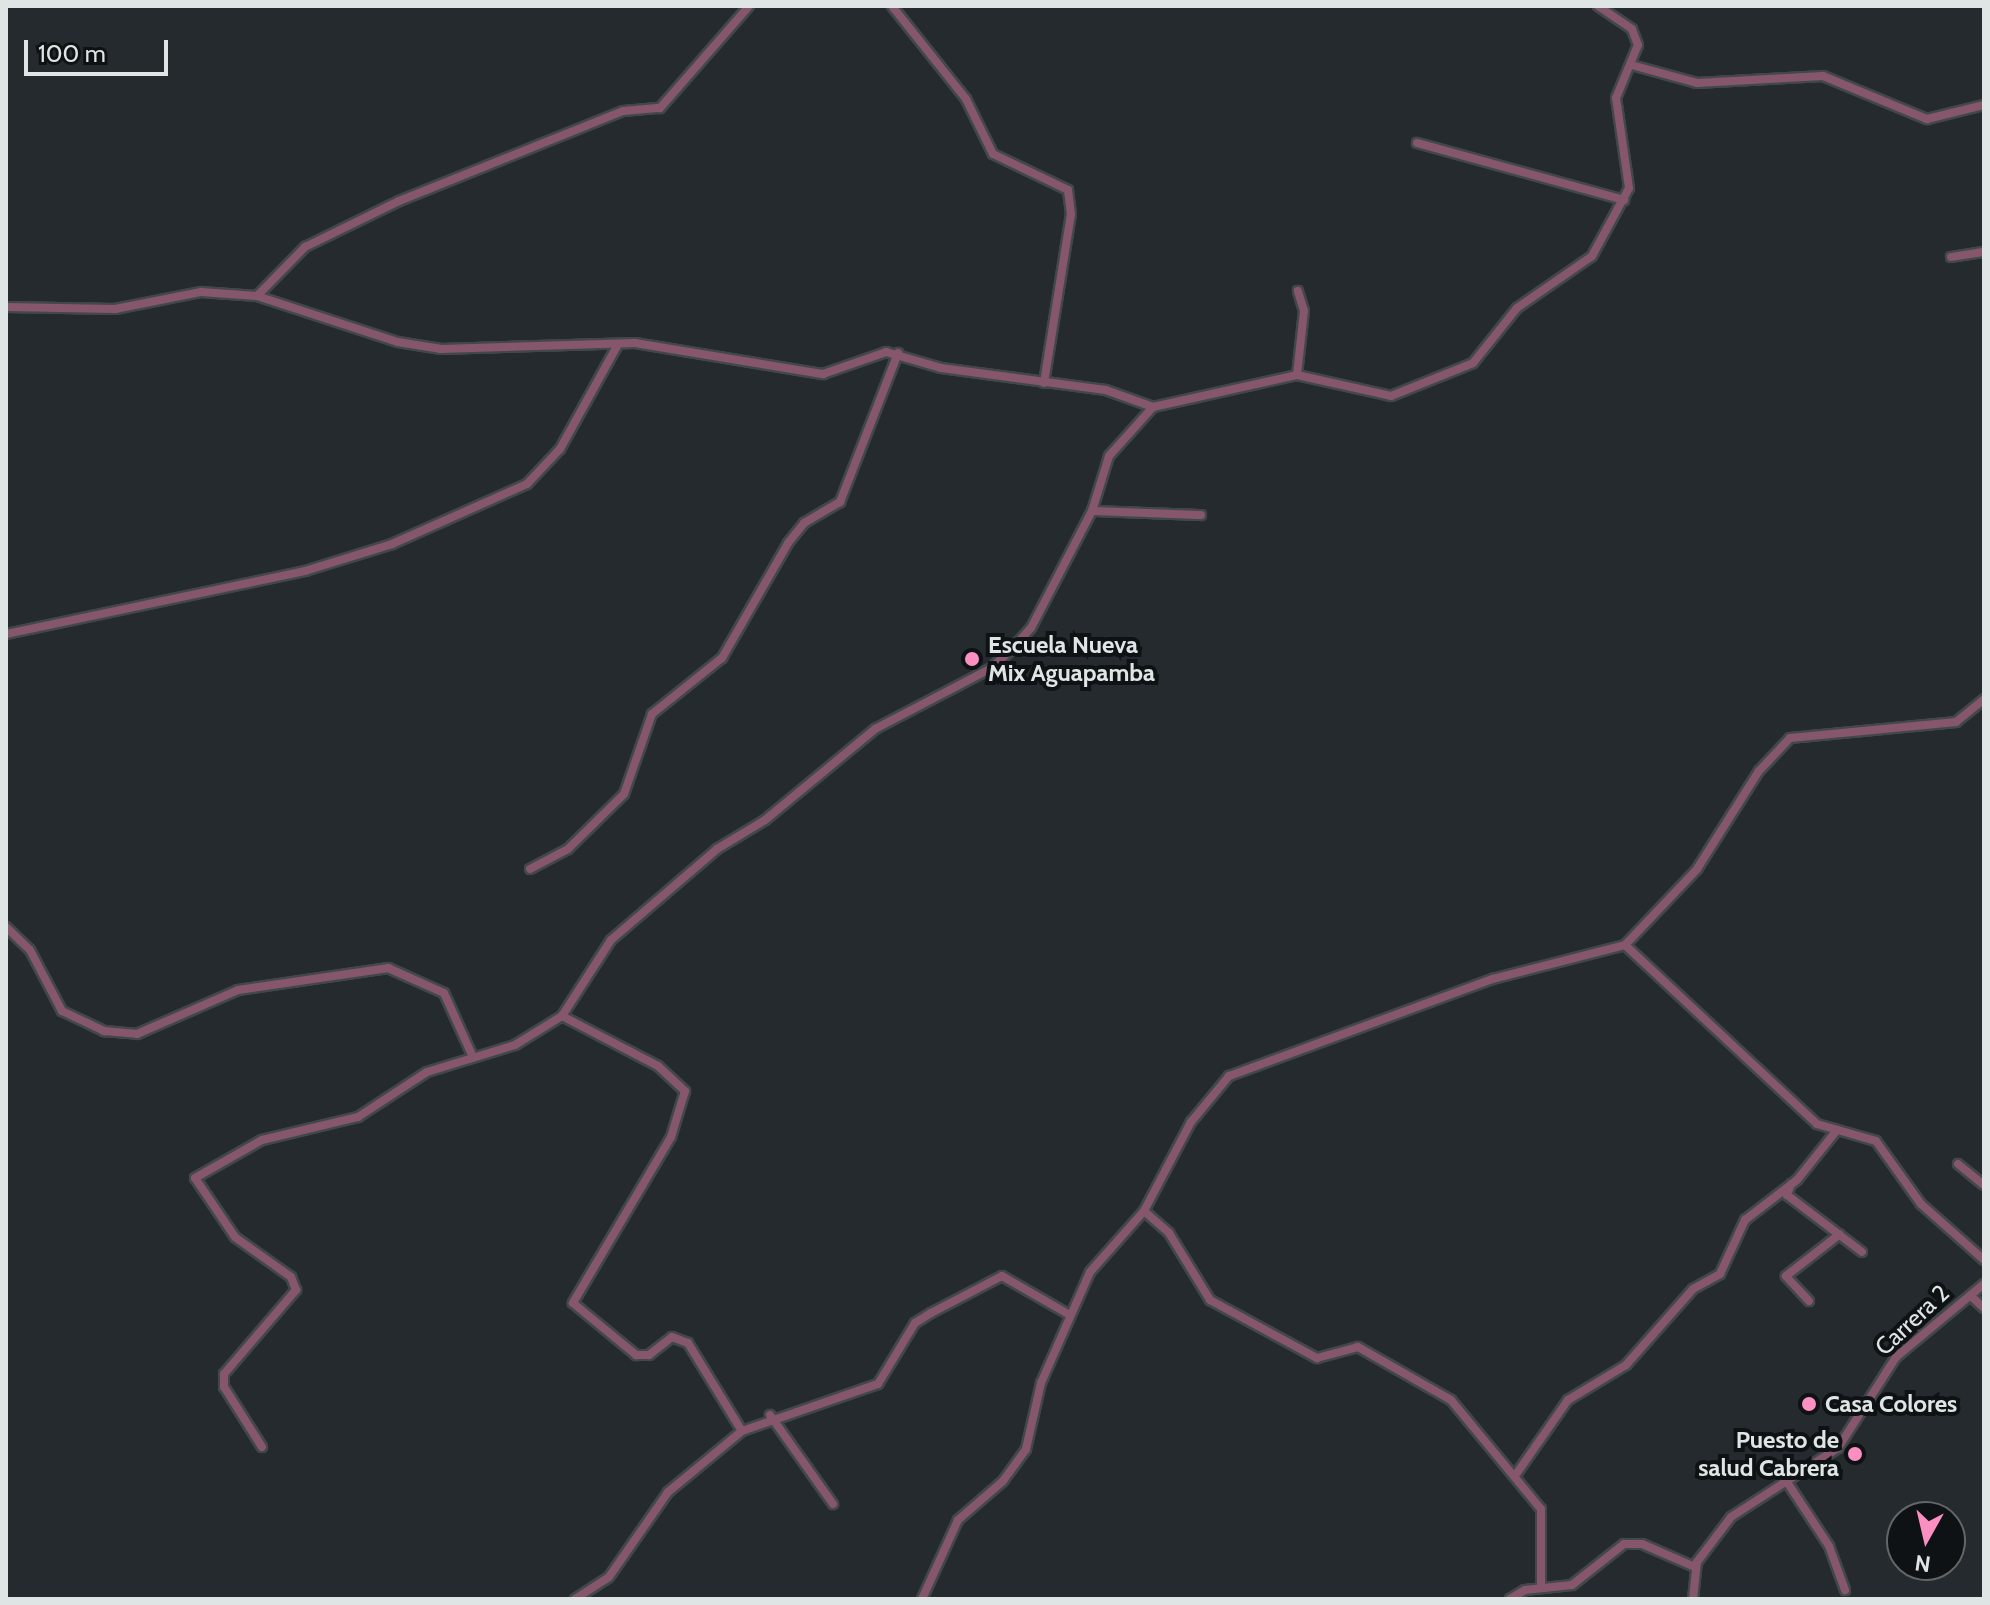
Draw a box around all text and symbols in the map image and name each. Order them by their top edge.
scale bar [28,24,172,74]
text: 100 m [38,39,106,68]
place label: Escuela Nueva Mix Aguapamba [988,631,1155,687]
marker: Escuela Nueva Mix Aguapamba [963,650,981,668]
street label: Carrera 2 [1869,1279,1955,1361]
place label: Casa Colores [1825,1390,1957,1418]
marker: Casa Colores [1800,1395,1818,1413]
place label: Puesto de salud Cabrera [1698,1426,1839,1482]
marker: Puesto de salud Cabrera [1846,1445,1864,1463]
north arrow [1886,1501,1966,1581]
text: N [1913,1549,1932,1578]

